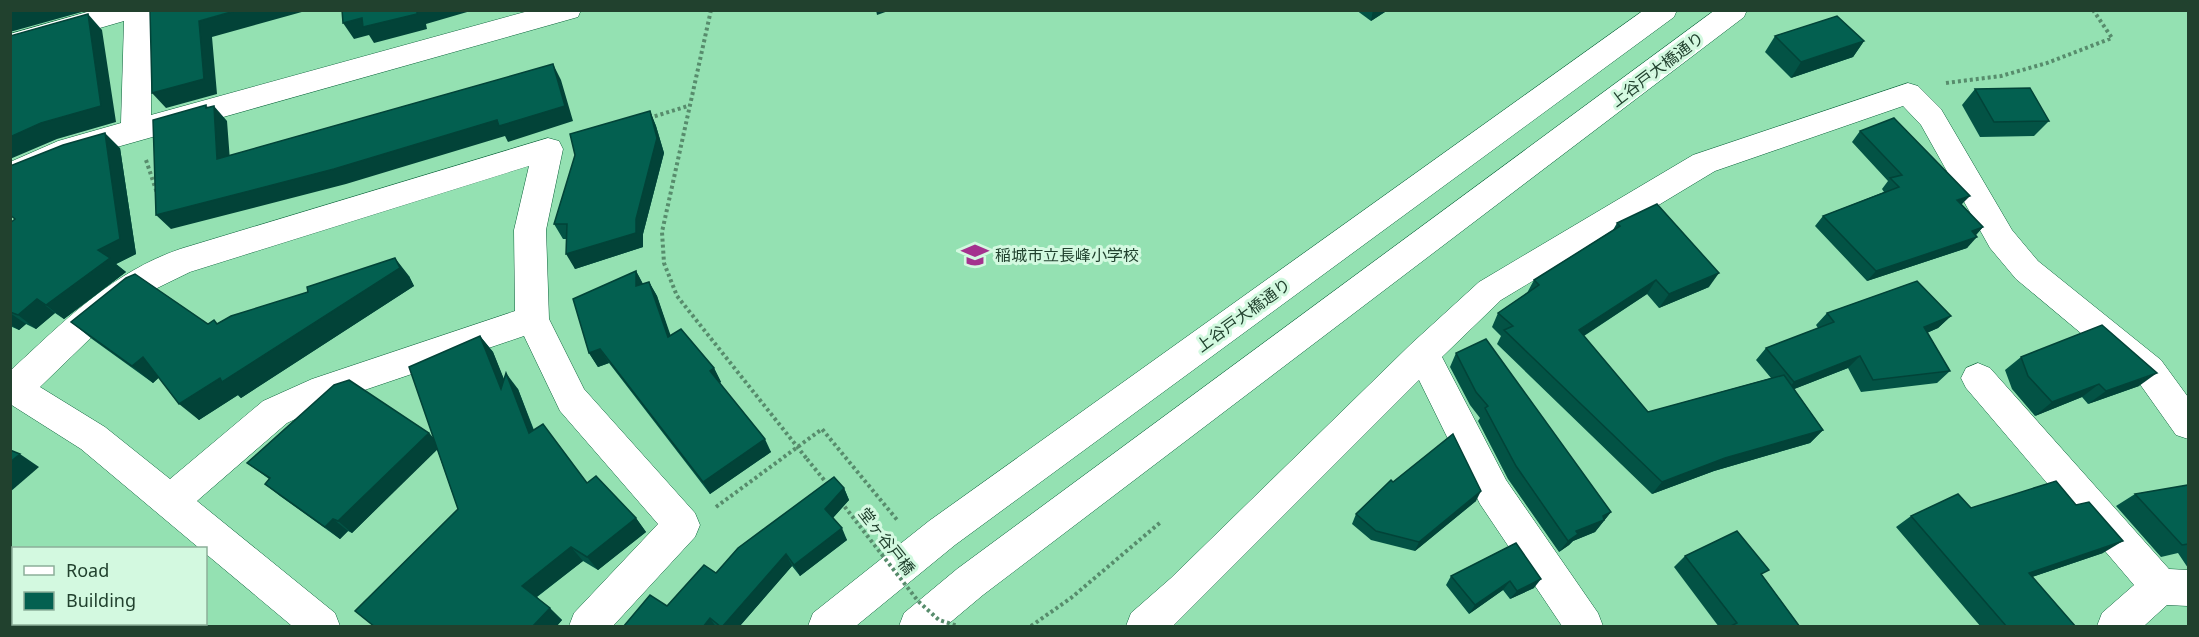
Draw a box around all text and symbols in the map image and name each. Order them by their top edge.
street label: 上谷戸大橋通り [1606,27,1708,111]
school or university icon: 稲城市立長峰小学校 [960,240,990,270]
place label: 稲城市立長峰小学校 [995,244,1139,266]
street label: 上谷戸大橋通り [1191,273,1295,357]
street label: 堂ヶ谷戸橋 [854,503,920,579]
legend [12,547,207,625]
text: Road [66,558,109,582]
text: Building [66,588,136,612]

